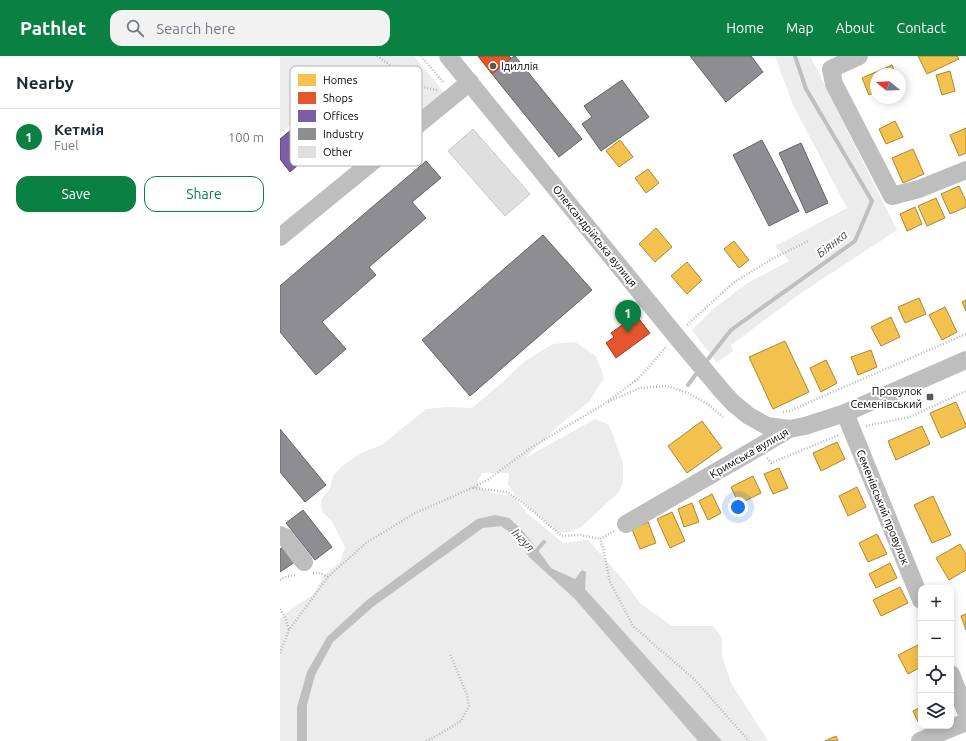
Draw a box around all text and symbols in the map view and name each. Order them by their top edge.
search box [110,10,390,46]
text: Pathlet [20,17,86,39]
icon: search [124,17,146,39]
text: Search here [156,20,236,37]
text: Home [726,20,764,36]
text: Map [786,20,814,36]
text: About [836,20,875,36]
text: Contact [897,20,946,36]
place label: Ідиллія [501,60,538,72]
marker: Ідиллія [488,61,498,71]
legend [290,66,422,166]
north arrow [870,68,906,104]
text: Nearby [16,73,74,92]
text: Homes [323,74,358,86]
text: Shops [323,92,353,104]
text: Offices [323,110,359,122]
text: Кетмія [54,121,104,138]
text: Industry [323,128,364,140]
text: 1 [25,130,33,144]
text: 100 m [228,130,264,144]
text: Fuel [54,138,79,152]
text: Other [323,146,353,158]
button: Save [16,176,136,212]
button: Share [144,176,264,212]
street label: Олександрійська вулиця [550,183,640,289]
water label: Біянка [814,227,850,260]
pin: 1 [615,300,641,333]
place label: Провулок Семенівський [850,385,922,410]
marker: Провулок Семенівський [925,392,935,402]
street label: Кримська вулиця [708,426,790,480]
street label: Семенівський провулок [854,448,912,567]
your location [728,497,748,517]
water label: Інгул [509,526,538,554]
map controls [918,585,954,729]
button: + [918,585,954,621]
button: − [918,621,954,657]
button: locate [918,657,954,693]
button: layers [918,693,954,729]

